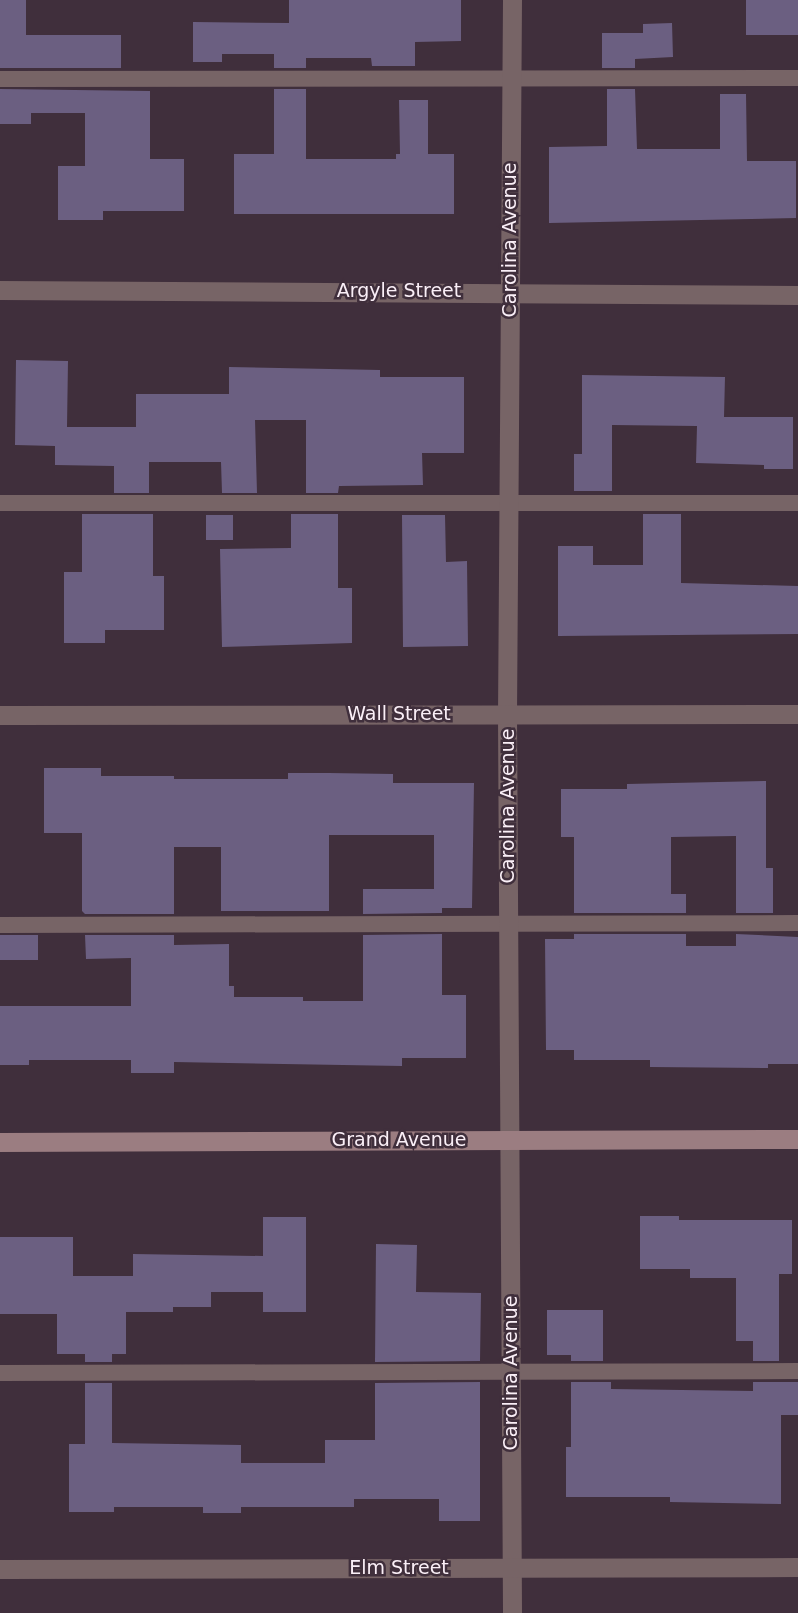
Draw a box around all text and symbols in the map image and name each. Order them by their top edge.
street label: Carolina Avenue [499,163,521,317]
street label: Argyle Street [337,280,461,302]
street label: Wall Street [347,703,451,725]
street label: Carolina Avenue [497,729,519,883]
street label: Grand Avenue [332,1129,466,1151]
street label: Carolina Avenue [500,1296,522,1450]
street label: Elm Street [349,1557,449,1579]

